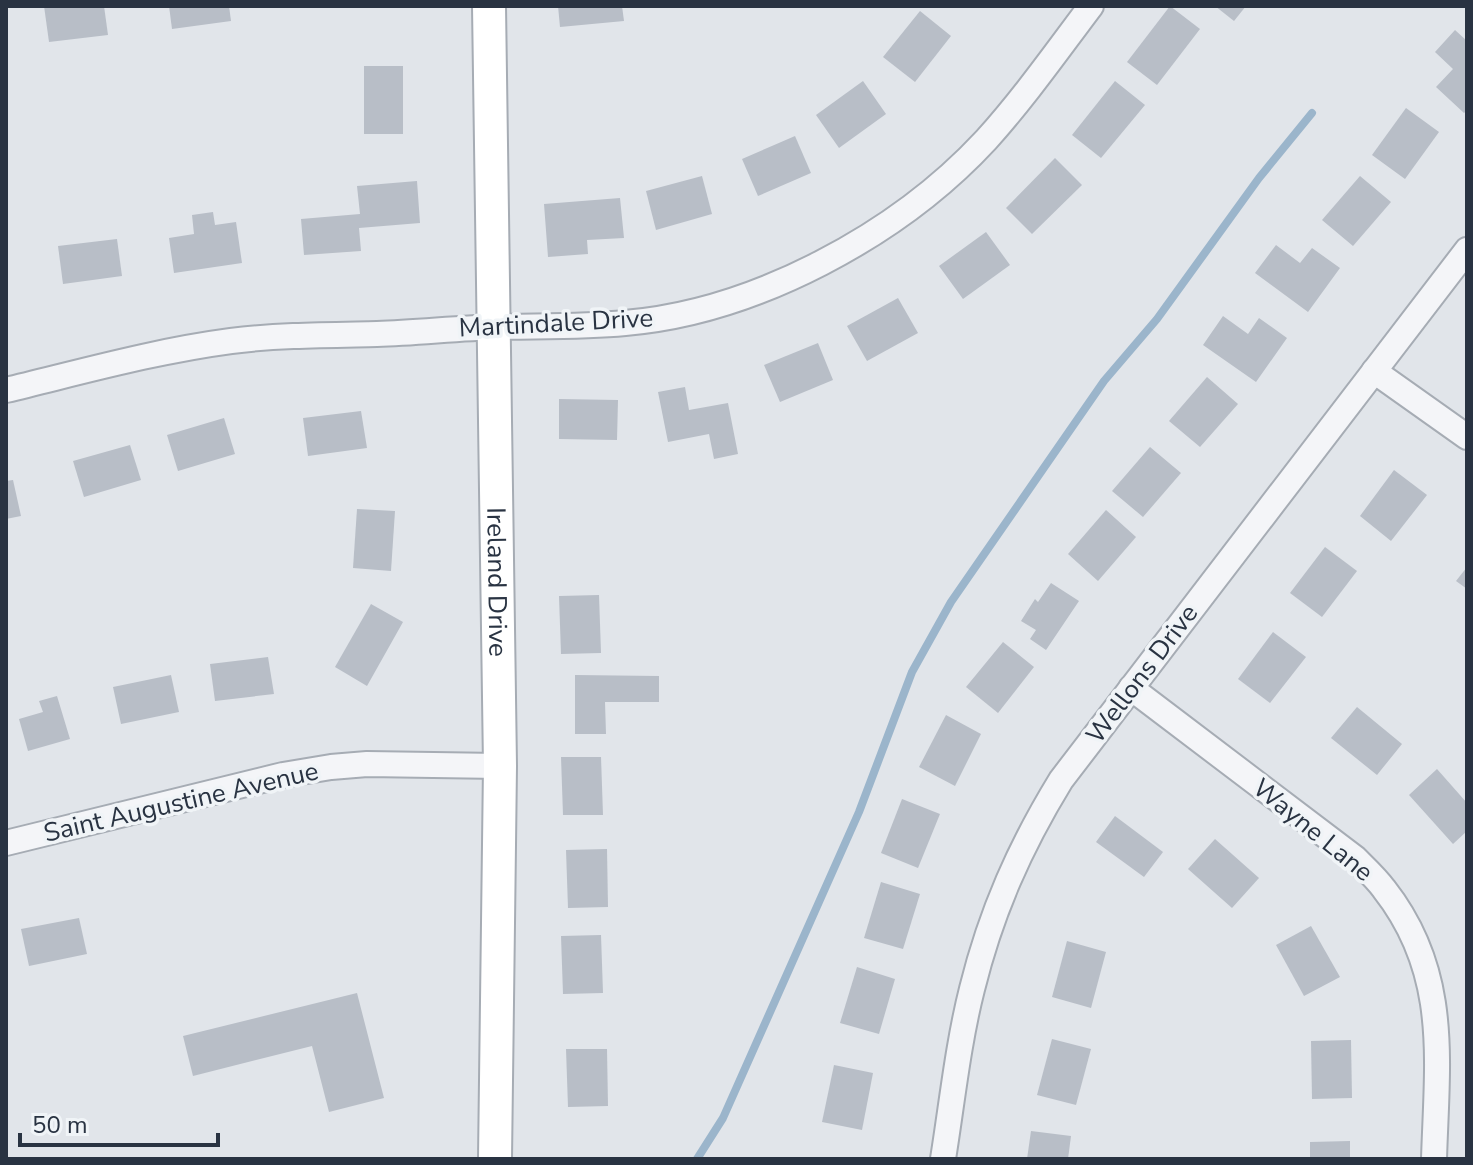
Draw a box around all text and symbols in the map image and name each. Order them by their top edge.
street label: Martindale Drive [458,300,654,346]
street label: Ireland Drive [479,507,516,657]
street label: Wellons Drive [1078,597,1206,751]
street label: Saint Augustine Avenue [40,753,322,851]
street label: Wayne Lane [1245,770,1381,890]
scale bar [20,1097,218,1147]
text: 50 m [32,1109,88,1141]

